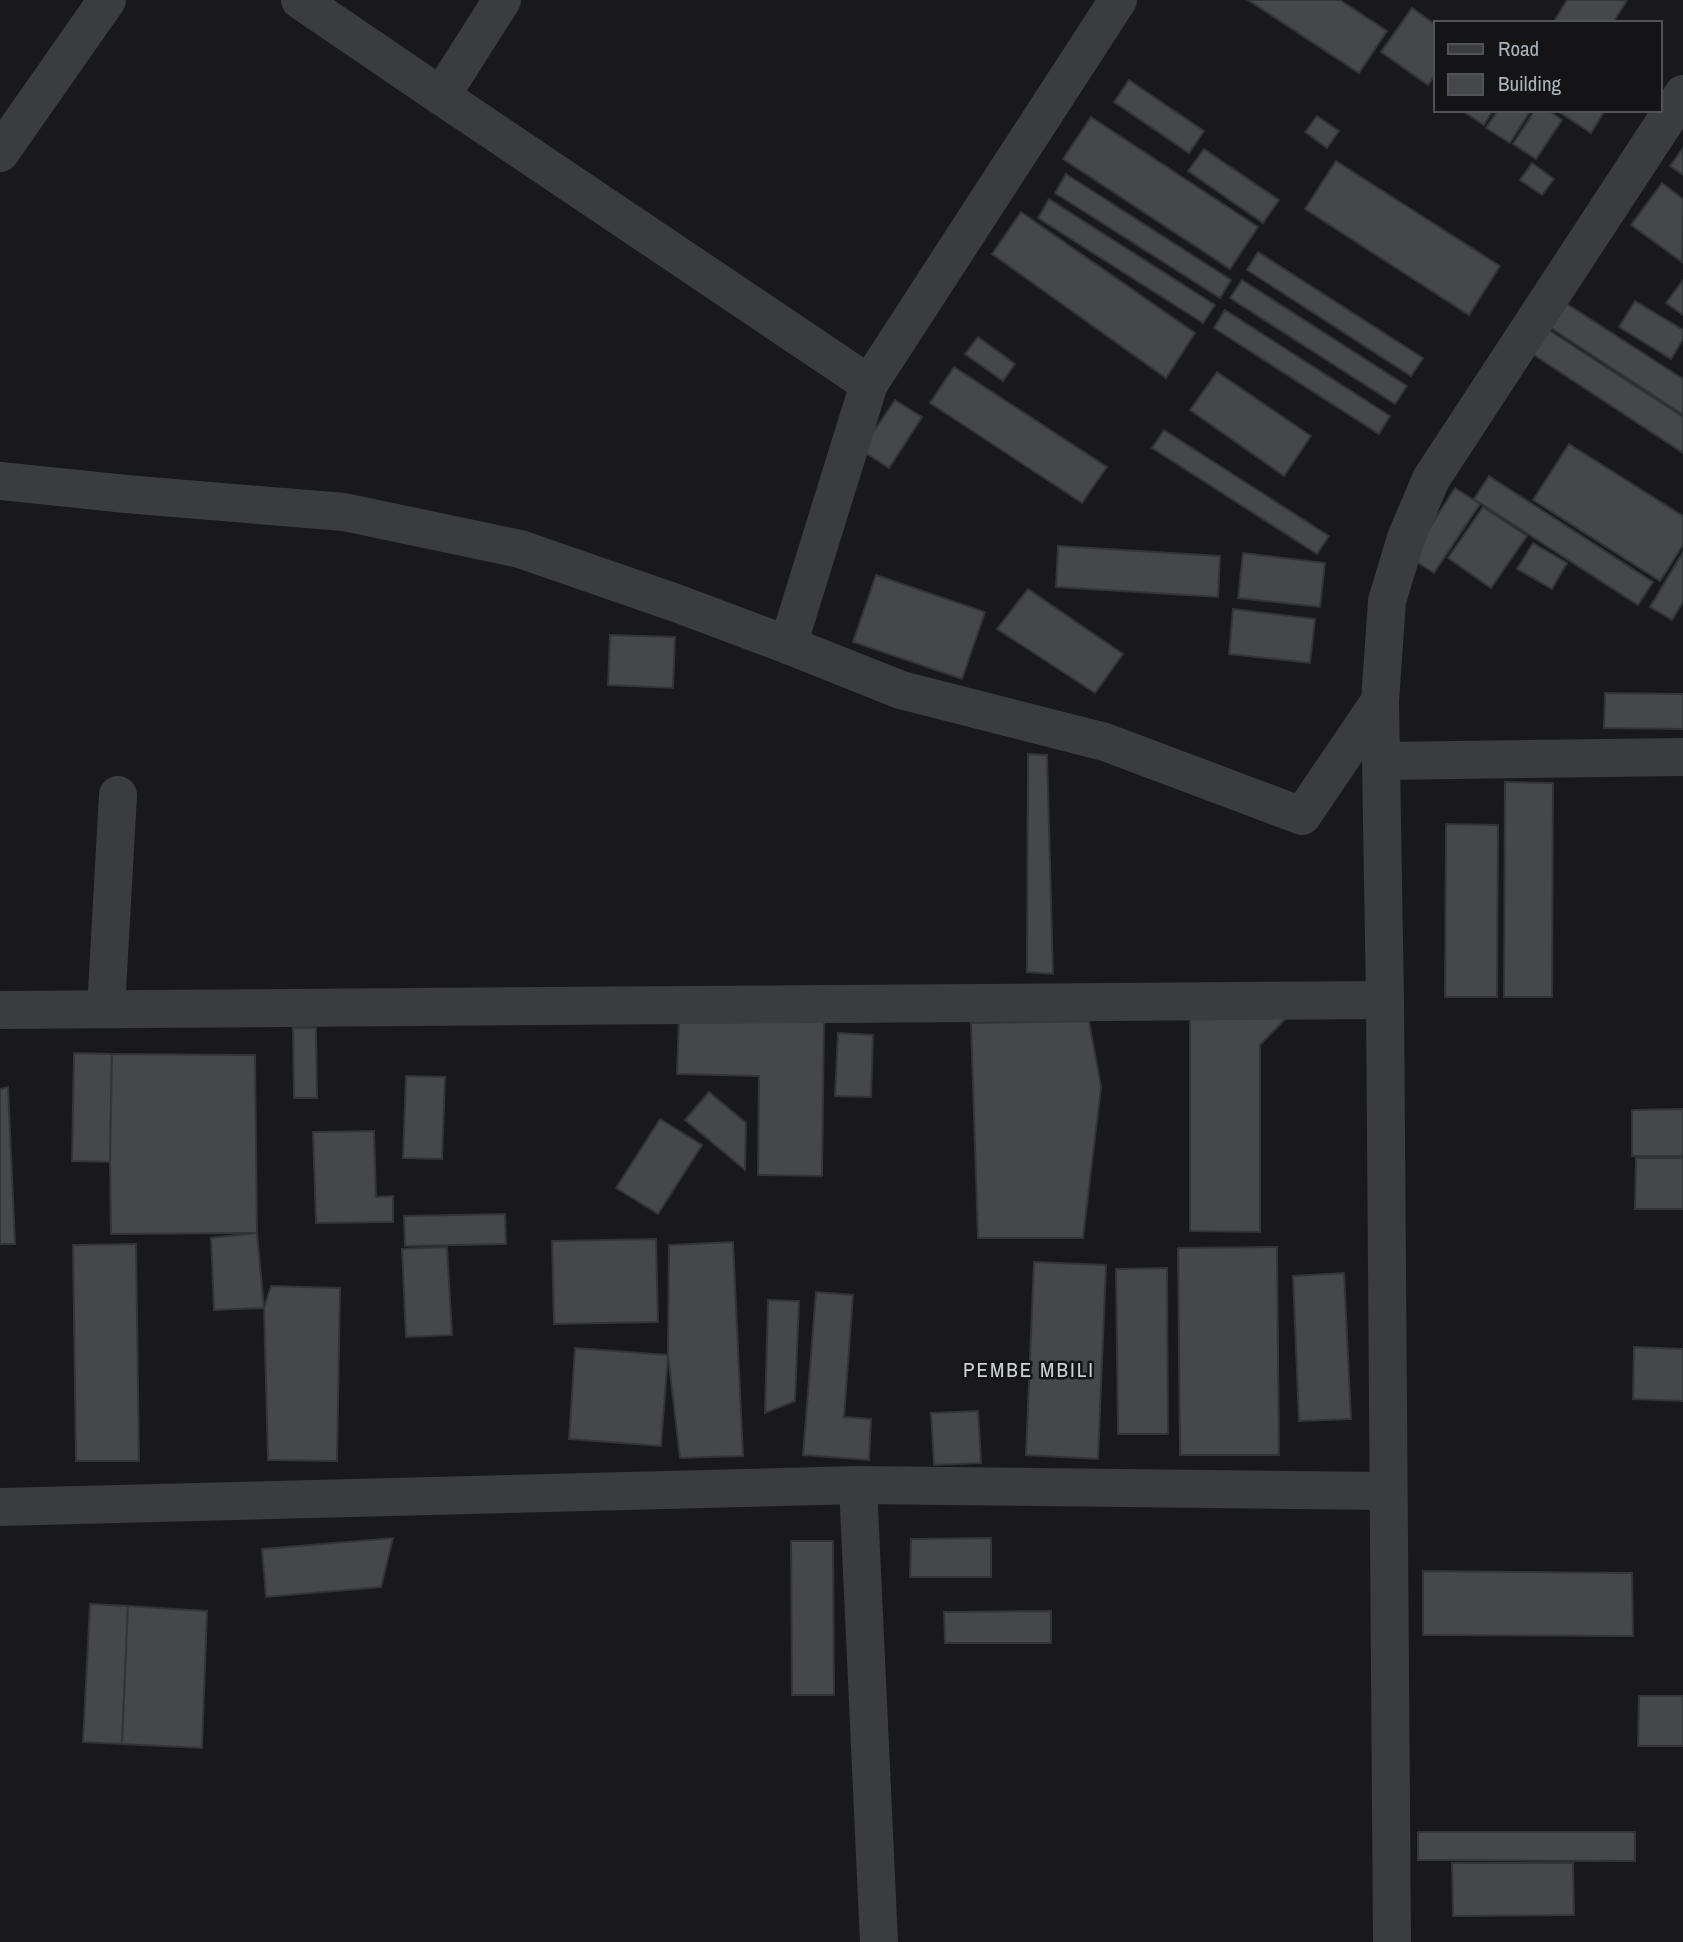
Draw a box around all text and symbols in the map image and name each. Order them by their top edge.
legend [1434,21,1662,112]
text: Road [1498,34,1539,63]
text: Building [1498,69,1562,98]
district label: PEMBE MBILI [963,1355,1095,1384]

